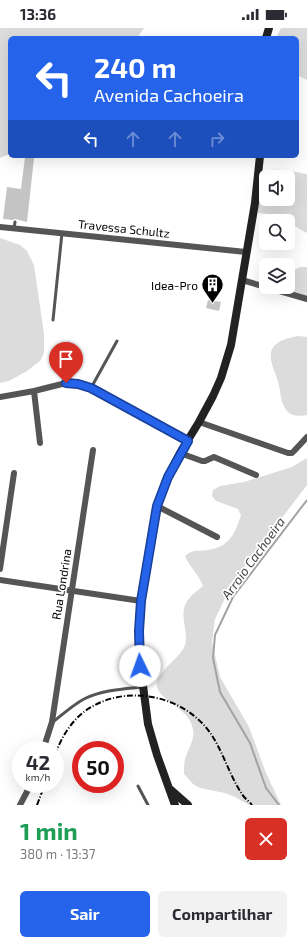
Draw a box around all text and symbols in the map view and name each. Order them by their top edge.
text: 13:36 [20,5,56,23]
text: 240 m [94,50,177,84]
icon: left [28,52,80,104]
text: Avenida Cachoeira [94,84,244,106]
icon: left [80,128,102,150]
icon: ahead [122,128,144,150]
icon: ahead [164,128,186,150]
icon: right [206,128,228,150]
map controls [259,170,295,294]
button: sound [259,170,295,206]
button: search [259,214,295,250]
street label: Travessa Schultz [78,216,170,240]
button: layers [259,258,295,294]
building icon: Idea-Pro [200,272,226,305]
place label: Idea-Pro [151,278,198,292]
pin [49,342,83,383]
icon: arrive [55,348,77,370]
water label: Arroio Cachoeira [217,514,288,603]
street label: Rua Londrina [48,548,74,620]
position arrow [119,645,161,687]
speed limit sign: 50 [72,741,124,793]
text: 42 [26,750,50,774]
text: km/h [26,771,50,783]
text: 1 min [20,816,78,845]
button: close [245,818,287,860]
text: 380 m · 13:37 [20,846,95,862]
button: Sair [20,891,150,937]
button: Compartilhar [158,891,287,937]

